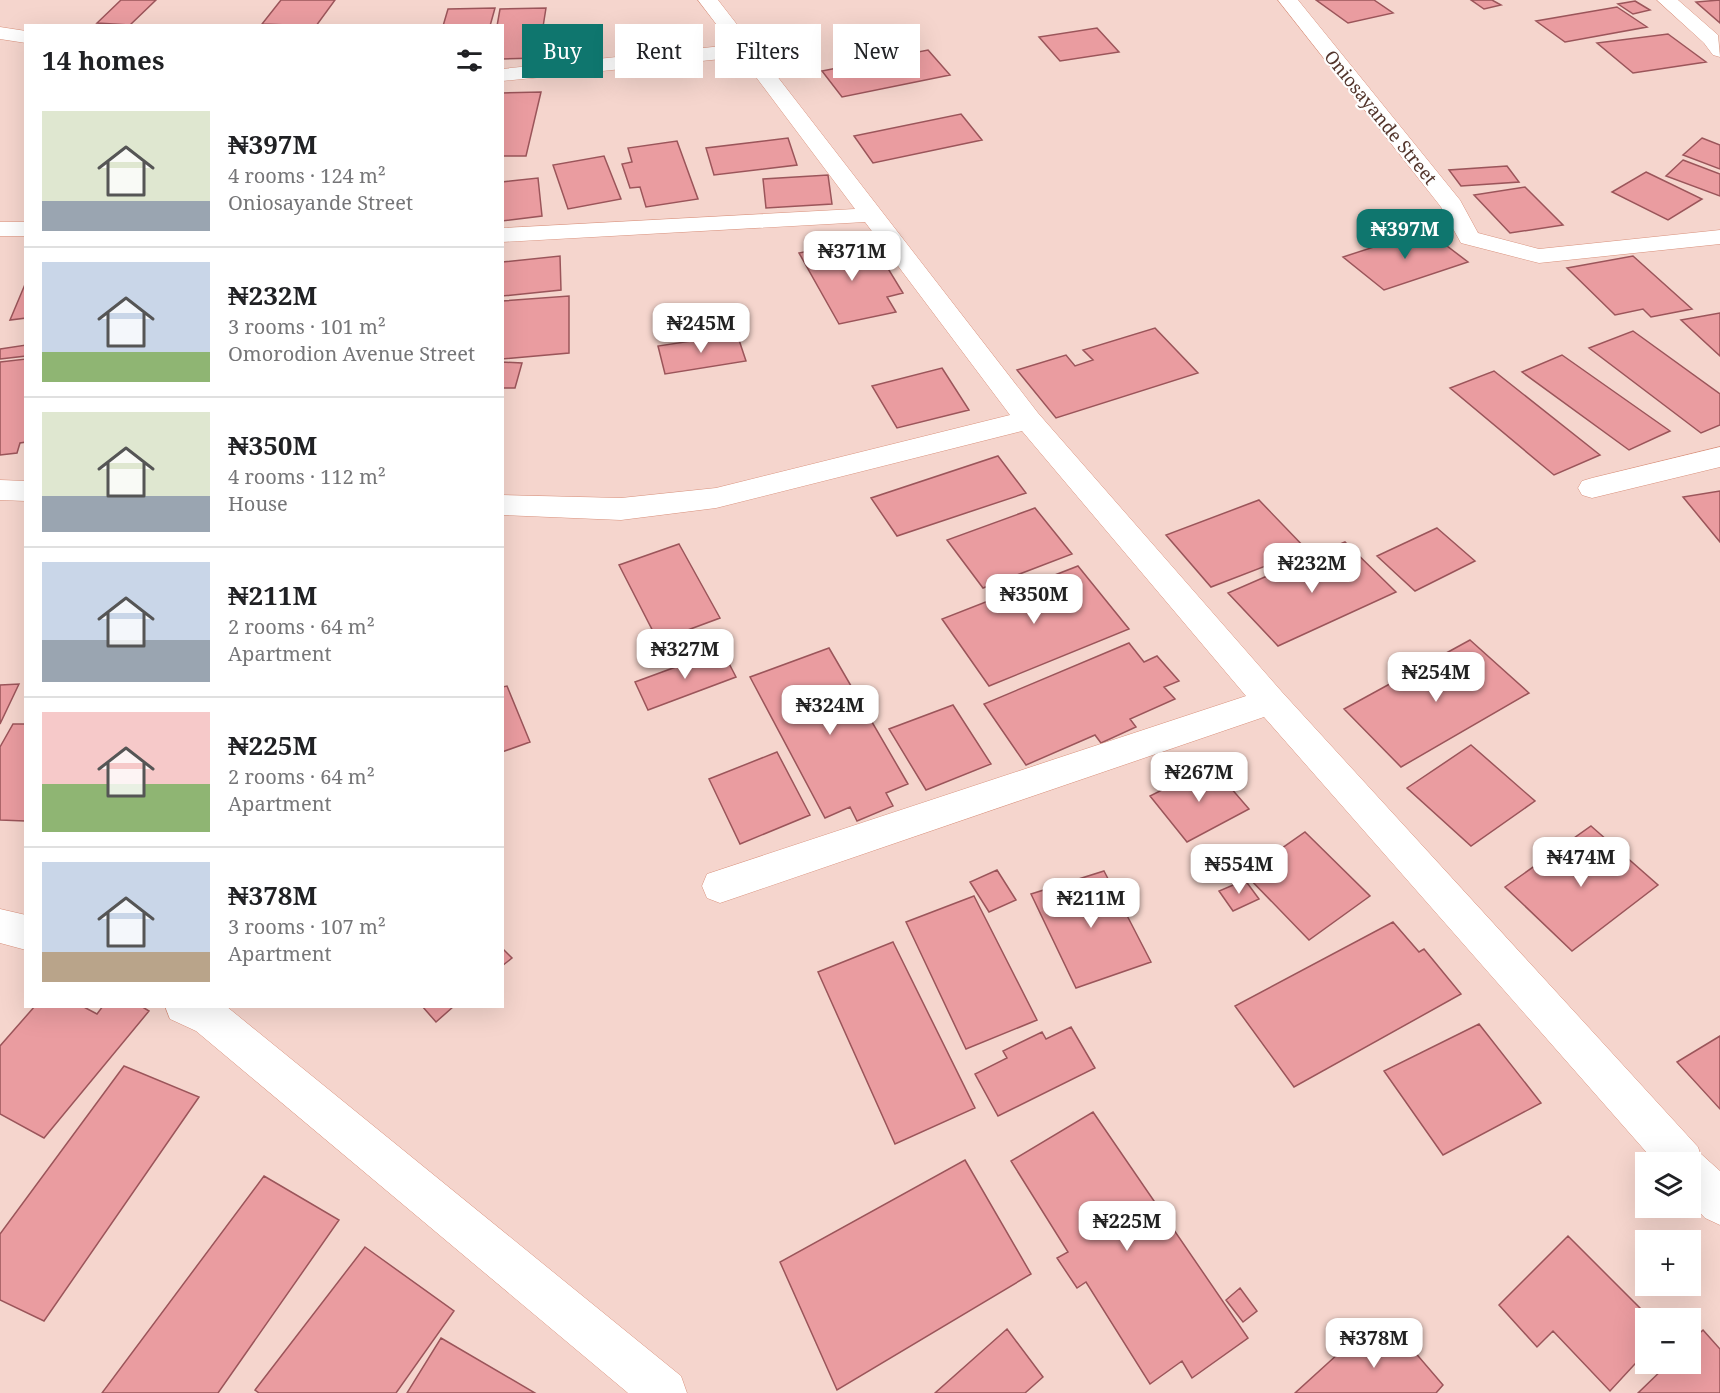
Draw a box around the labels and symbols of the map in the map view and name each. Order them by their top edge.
street label: Oniosayande Street [1319,45,1443,189]
pin: ₦397M [1363,209,1447,260]
pin: ₦371M [810,231,894,282]
pin: ₦245M [659,303,743,354]
pin: ₦232M [1270,543,1354,594]
pin: ₦350M [992,574,1076,625]
pin: ₦327M [643,629,727,680]
pin: ₦254M [1394,652,1478,703]
pin: ₦324M [788,685,872,736]
pin: ₦267M [1157,752,1241,803]
pin: ₦474M [1539,837,1623,888]
pin: ₦554M [1197,844,1281,895]
pin: ₦211M [1049,878,1133,929]
pin: ₦225M [1085,1201,1169,1252]
pin: ₦378M [1332,1318,1416,1369]

